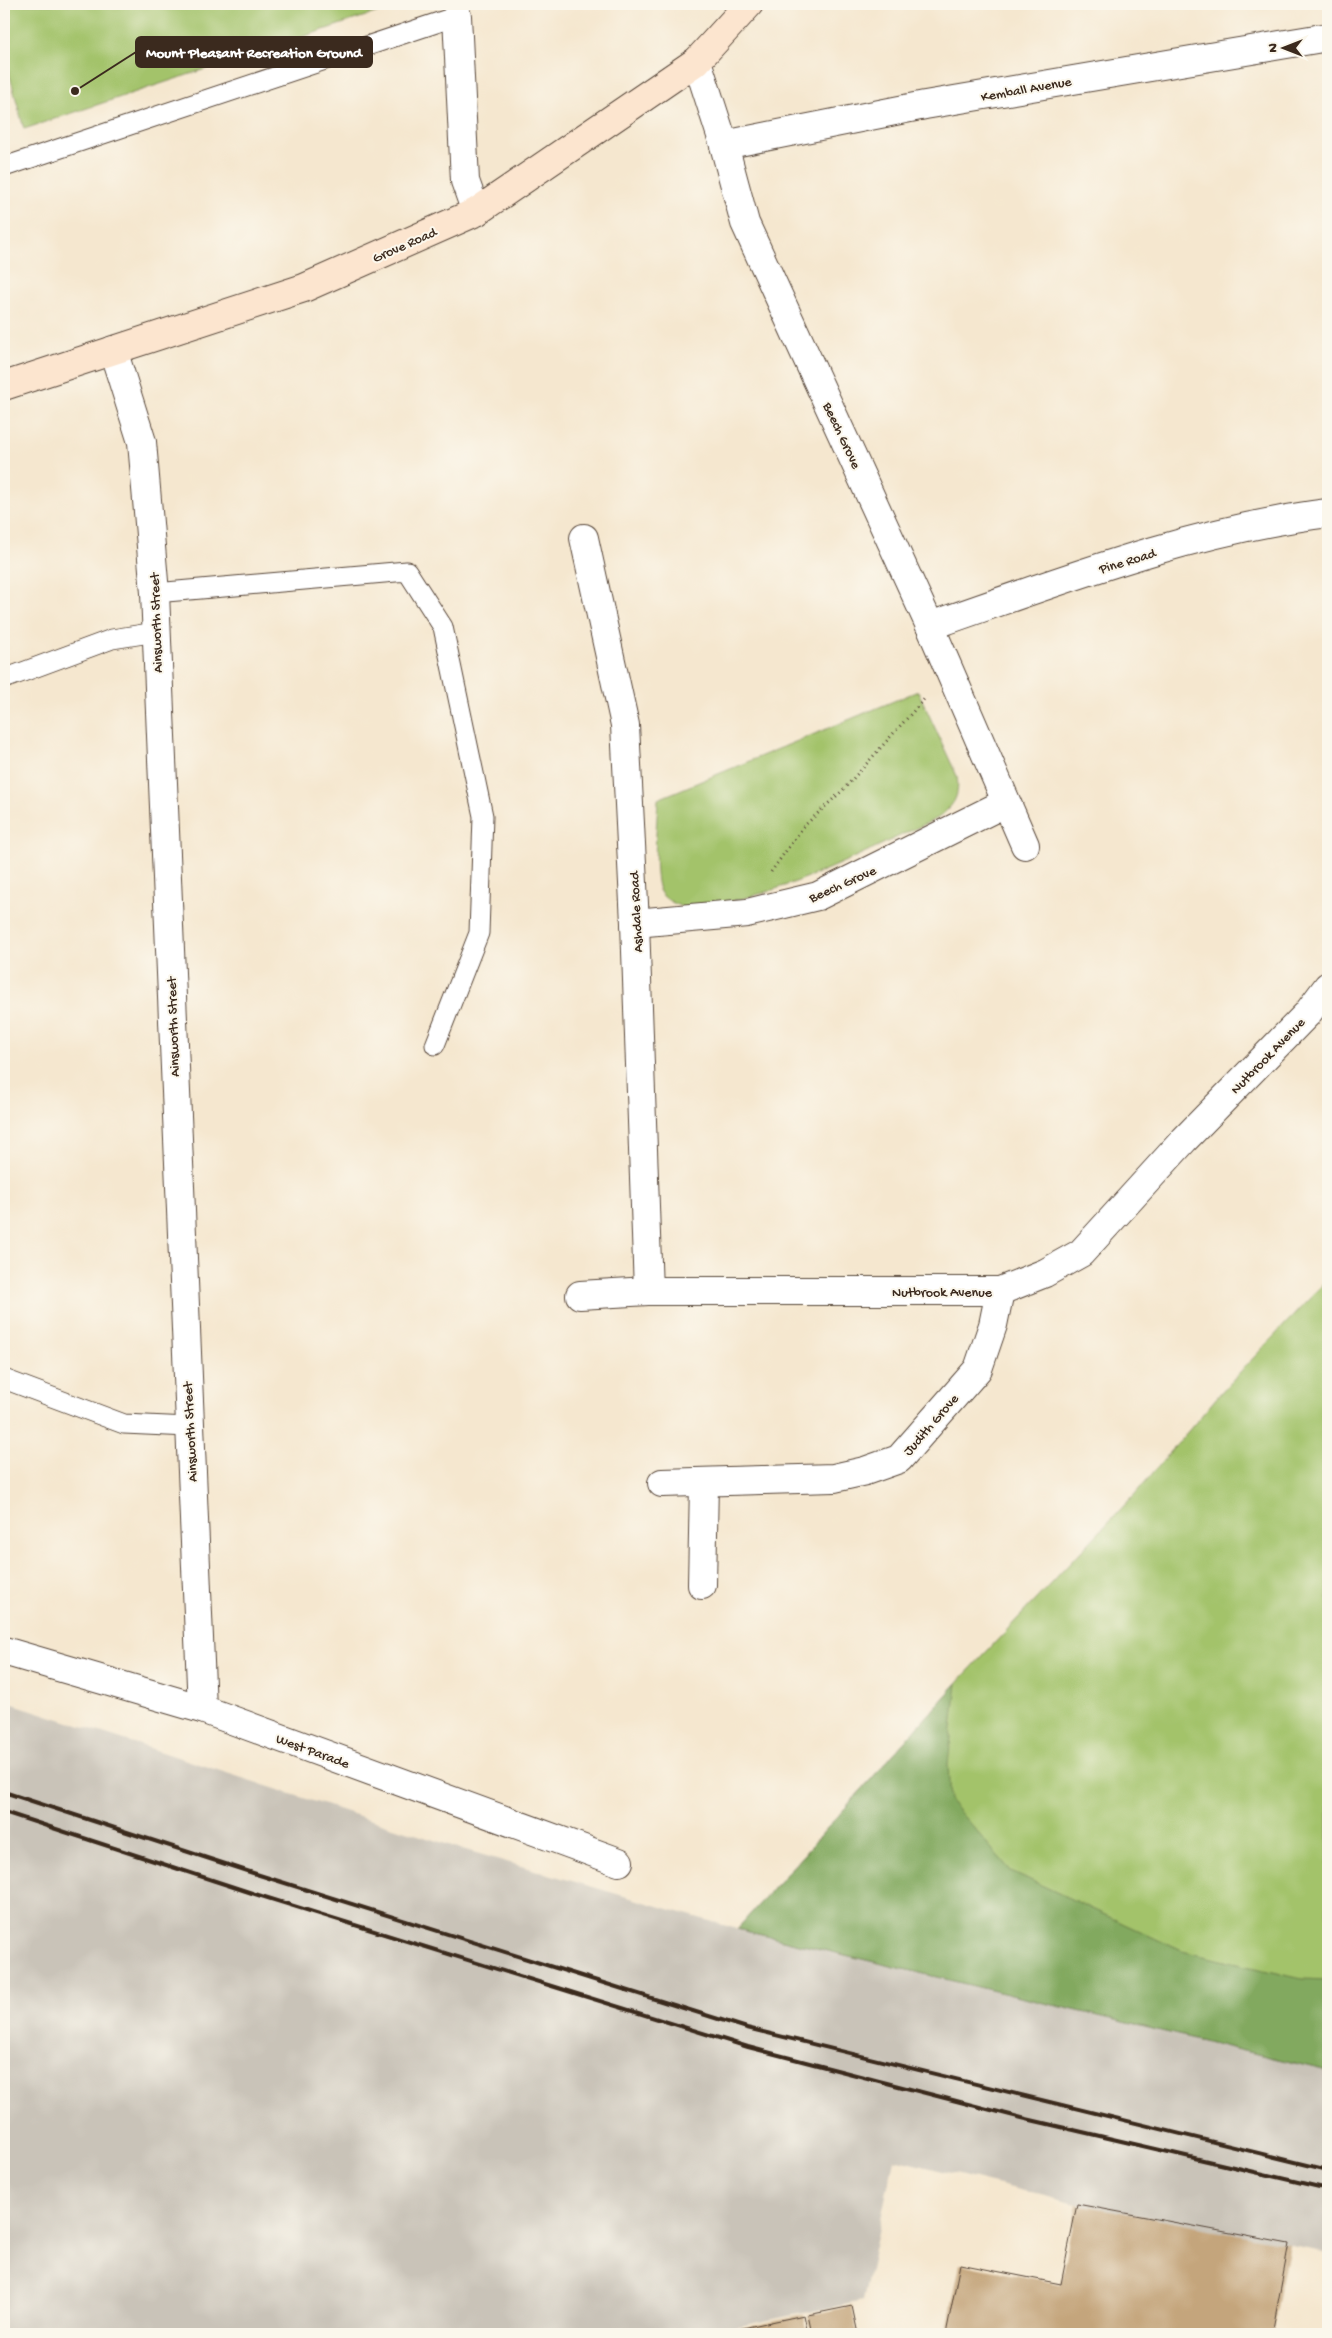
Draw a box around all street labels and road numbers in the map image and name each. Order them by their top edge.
street label: Kemball Avenue [980,74,1074,107]
street label: Grove Road [370,224,441,268]
street label: Beech Grove [817,399,864,473]
street label: Pine Road [1096,545,1160,579]
street label: Ainsworth Street [147,571,168,673]
street label: Beech Grove [806,863,880,908]
street label: Ashdale Road [627,869,648,953]
street label: Ainsworth Street [164,975,185,1077]
street label: Nutbrook Avenue [1228,1014,1310,1099]
street label: Nutbrook Avenue [892,1285,993,1302]
street label: Ainsworth Street [180,1380,203,1482]
street label: Judith Grove [900,1391,964,1460]
street label: West Parade [273,1731,352,1774]

